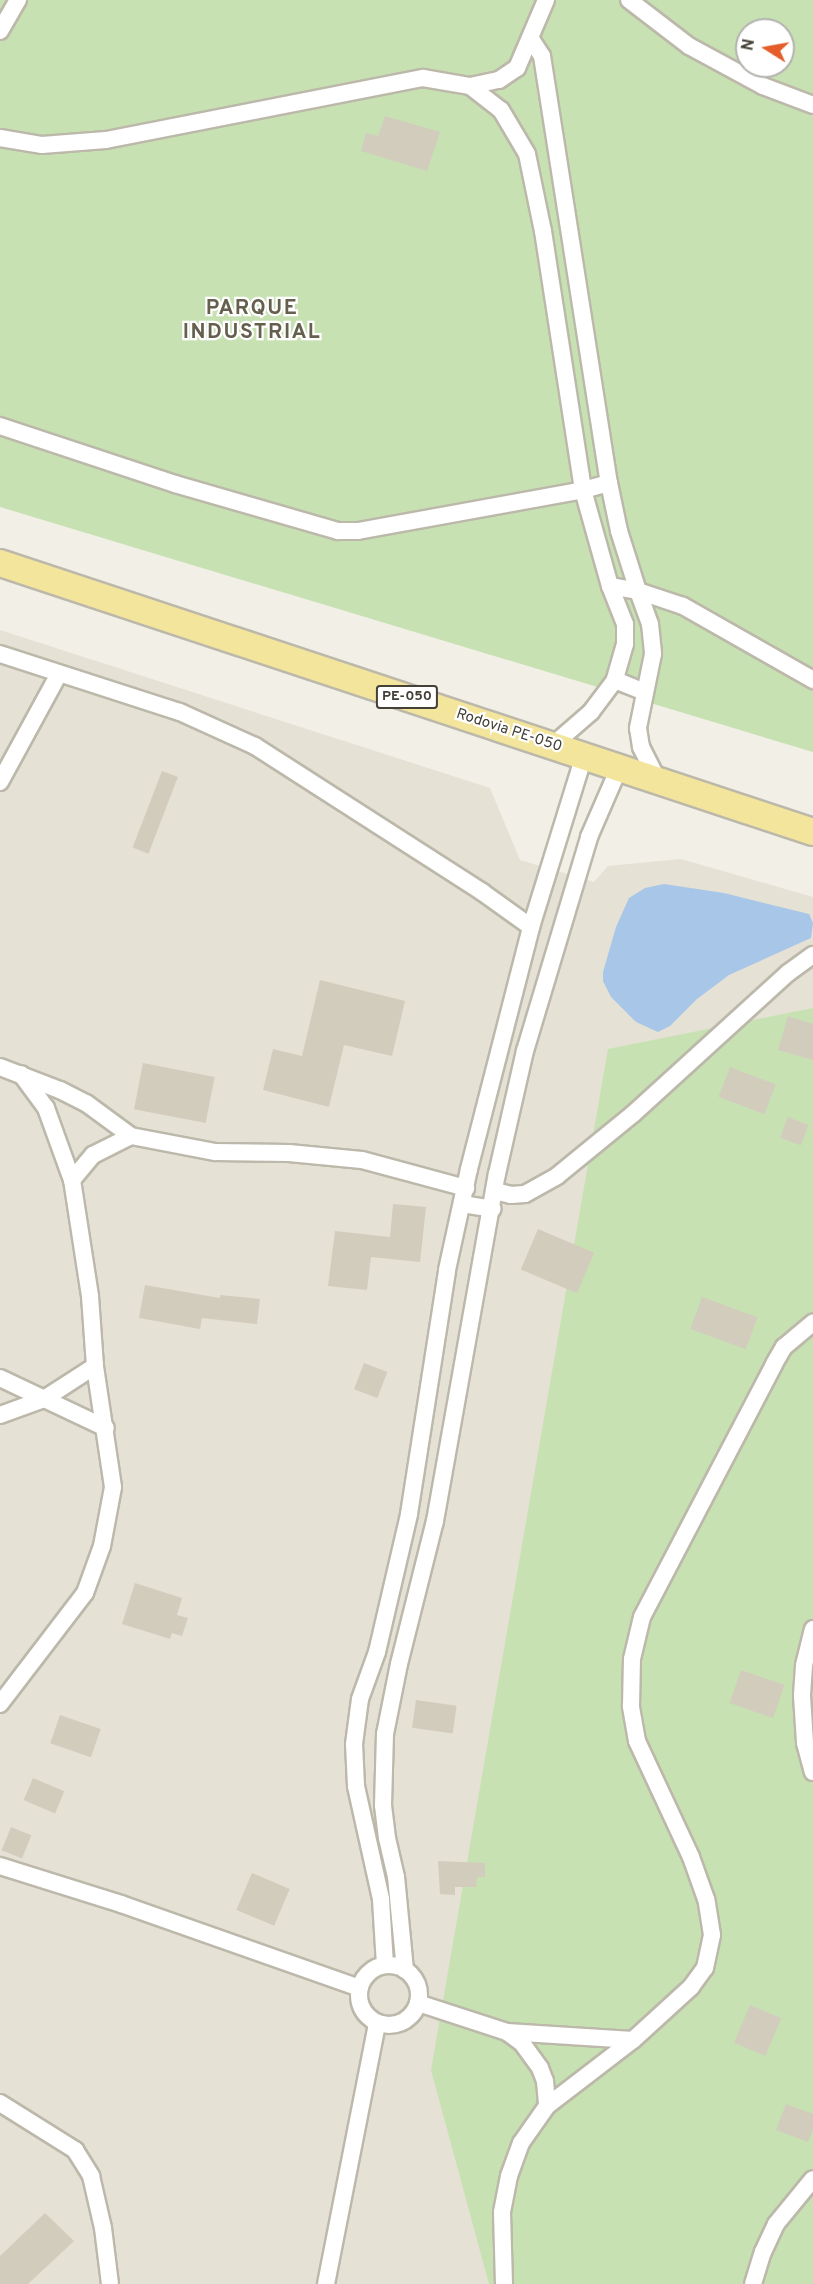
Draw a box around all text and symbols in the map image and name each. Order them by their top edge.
north arrow [735,18,795,78]
text: N [738,37,760,52]
district label: PARQUE INDUSTRIAL [183,296,321,346]
road number: PE-050 [376,686,438,708]
street label: Rodovia PE-050 [454,705,564,757]

